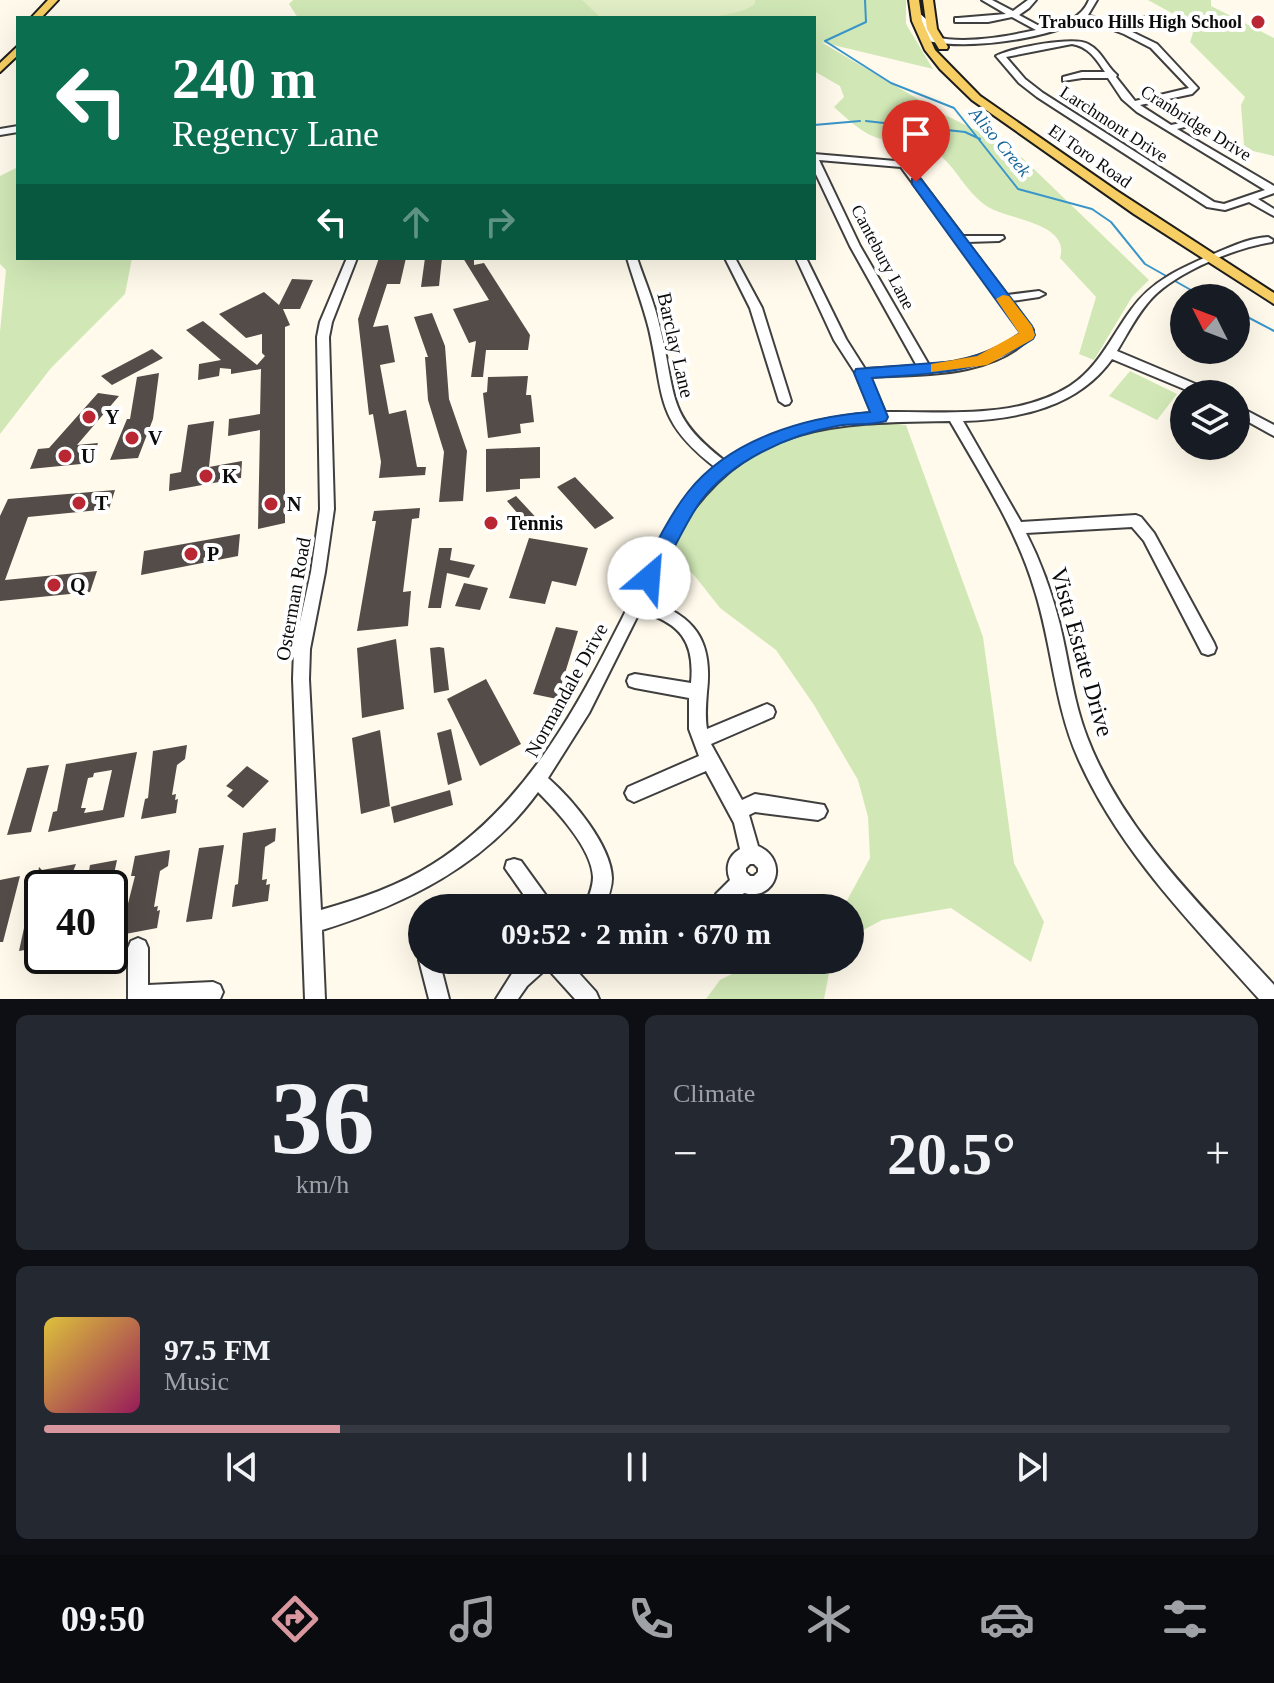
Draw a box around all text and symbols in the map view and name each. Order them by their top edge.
place label: Trabuco Hills High School [1039,12,1242,32]
marker: Trabuco Hills High School [1249,13,1267,31]
icon: left [40,48,144,152]
text: 240 m [172,48,317,110]
street label: Cranbridge Drive [1137,81,1255,165]
street label: Larchmont Drive [1056,82,1172,166]
pin [882,100,950,182]
water label: Aliso Creek [965,103,1035,181]
icon: arrive [894,112,938,156]
text: Regency Lane [172,114,379,154]
street label: El Toro Road [1045,120,1135,192]
icon: left [310,200,354,244]
icon: ahead [394,200,438,244]
icon: right [478,200,522,244]
street label: Cantebury Lane [847,201,919,313]
north arrow [1170,284,1250,364]
map controls [1170,284,1250,460]
street label: Barclay Lane [652,290,699,400]
button: layers [1170,380,1250,460]
place label: Y [105,406,120,428]
marker: Y [80,408,98,426]
place label: V [148,427,163,449]
marker: V [123,429,141,447]
place label: U [81,445,95,467]
marker: U [56,447,74,465]
place label: K [222,465,238,487]
marker: K [197,467,215,485]
place label: T [95,492,109,514]
place label: N [287,493,302,515]
marker: T [70,494,88,512]
marker: N [262,495,280,513]
place label: Tennis [507,512,563,534]
marker: Tennis [482,514,500,532]
street label: Osterman Road [271,536,315,662]
position arrow [607,536,691,620]
place label: P [207,543,219,565]
marker: P [182,545,200,563]
street label: Vista Estate Drive [1045,565,1119,739]
place label: Q [70,574,86,596]
marker: Q [45,576,63,594]
street label: Normandale Drive [520,619,612,761]
speed limit sign: 40 [24,870,128,974]
text: 09:52 · 2 min · 670 m [501,917,771,950]
text: 36 [271,1060,375,1175]
text: Climate [673,1079,755,1108]
text: 20.5° [887,1121,1016,1187]
text: − [673,1129,698,1178]
text: + [1205,1129,1230,1178]
text: km/h [296,1170,349,1199]
text: 97.5 FM [164,1333,271,1366]
text: Music [164,1367,229,1396]
icon: previous [220,1445,264,1489]
icon: pause [615,1445,659,1489]
icon: next [1010,1445,1054,1489]
icon: directions [267,1591,323,1647]
icon: music [445,1591,501,1647]
icon: phone [623,1591,679,1647]
icon: climate [801,1591,857,1647]
icon: car [979,1591,1035,1647]
icon: filters [1157,1591,1213,1647]
text: 09:50 [61,1599,145,1639]

